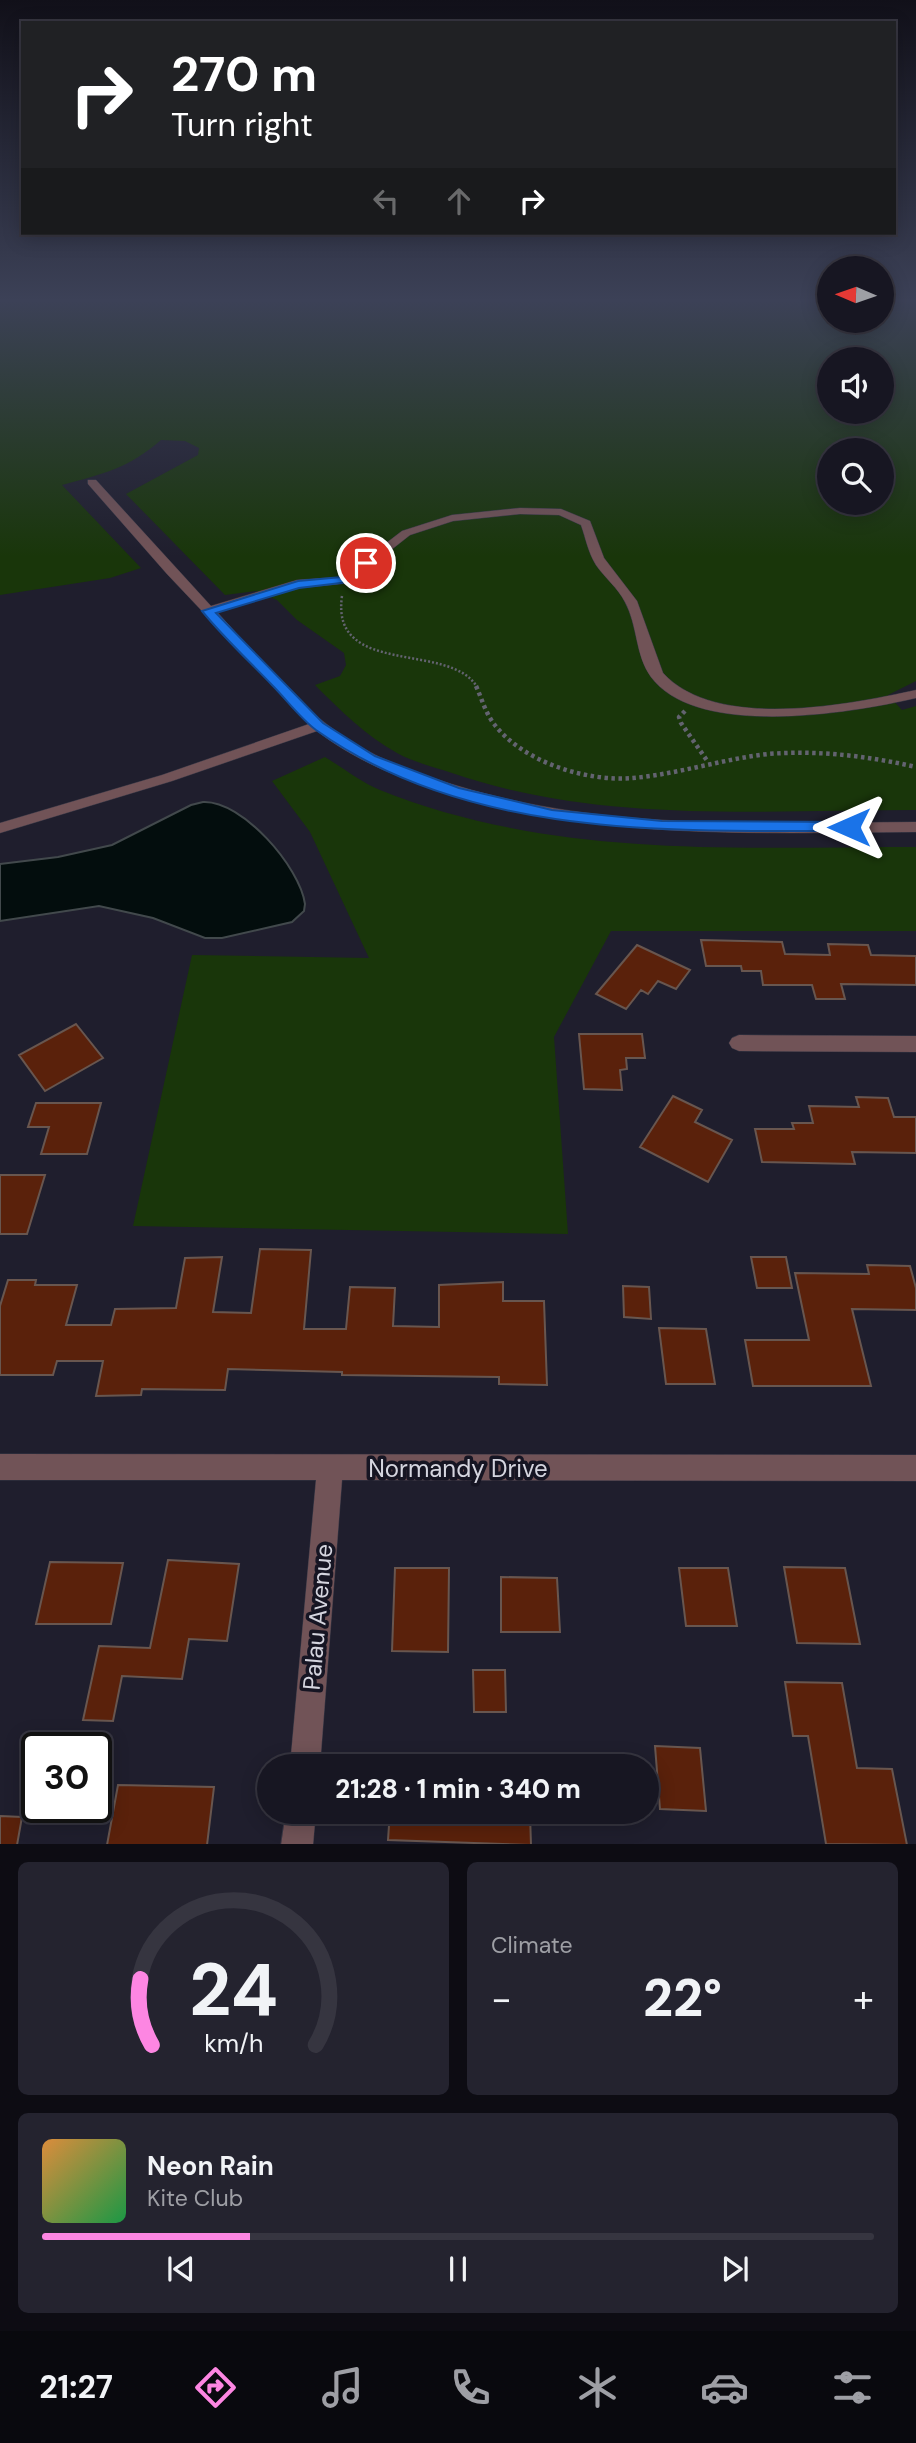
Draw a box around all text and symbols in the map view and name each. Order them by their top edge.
text: 270 m [171,42,317,106]
icon: right [56,49,147,140]
text: Turn right [171,104,313,146]
icon: left [367,182,405,220]
icon: ahead [440,182,478,220]
icon: right [513,182,551,220]
north arrow [817,256,894,332]
map controls [817,256,894,515]
button: sound [817,347,894,424]
button: search [817,438,894,515]
pin [336,533,396,593]
icon: arrive [347,544,385,582]
position arrow [812,790,886,864]
street label: Normandy Drive [368,1453,548,1484]
street label: Palau Avenue [296,1543,339,1691]
speed limit sign: 30 [21,1732,112,1823]
text: 21:28 · 1 min · 340 m [335,1772,581,1806]
text: Climate [491,1930,573,1960]
text: 24 [189,1943,278,2038]
text: 22° [643,1964,722,2032]
text: − [491,1974,512,2024]
text: + [853,1974,874,2024]
text: km/h [204,2026,263,2059]
text: Neon Rain [147,2149,274,2183]
text: Kite Club [147,2183,243,2213]
icon: previous [162,2250,200,2288]
icon: pause [439,2250,477,2288]
icon: next [716,2250,754,2288]
icon: directions [191,2363,240,2412]
icon: music [318,2363,367,2412]
icon: phone [446,2363,495,2412]
icon: climate [573,2363,622,2412]
icon: car [700,2363,749,2412]
icon: filters [828,2363,877,2412]
text: 21:27 [39,2366,113,2408]

